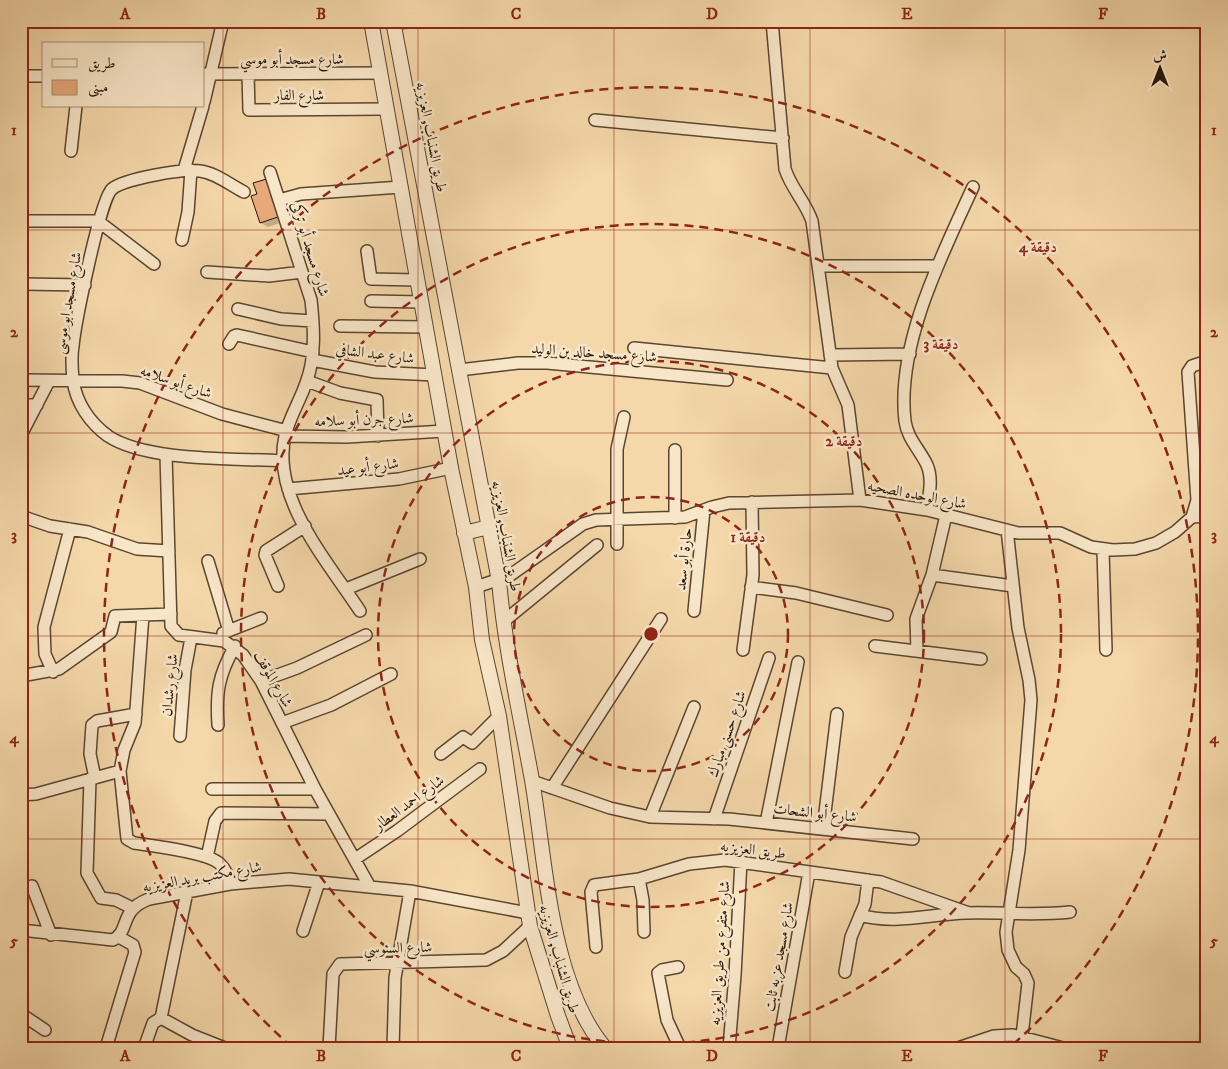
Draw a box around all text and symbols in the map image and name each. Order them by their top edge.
text: A [119,4,131,24]
text: B [316,4,326,24]
text: C [511,4,521,24]
text: D [706,4,718,24]
text: E [901,4,913,24]
text: F [1098,4,1108,24]
legend [42,42,205,108]
north arrow [1136,42,1186,92]
text: ش [1153,47,1167,65]
street label: شارع مسجد أبو موسي [240,48,344,73]
text: طريق [88,54,115,73]
text: مبنى [88,78,108,98]
street label: طريق الشنباب, العزيزيه [411,80,451,194]
street label: شارع الفار [272,86,324,108]
text: 1 [11,120,17,140]
text: 1 [1211,120,1217,140]
street label: شارع مسجد أبو تركي [284,199,335,300]
text: 4 دقيقة [1018,238,1057,257]
street label: شارع مسجد ابو موسى [50,250,89,356]
text: 2 [10,322,19,342]
text: 2 [1210,322,1219,342]
text: 3 دقيقة [923,335,959,354]
street label: شارع مسجد خالد بن الوليد [530,339,657,370]
street label: شارع عبد الشافي [334,340,415,371]
street label: شارع أبو سلامه [137,359,215,406]
street label: شارع جرن أبو سلامه [314,407,414,434]
text: 2 دقيقة [826,432,862,451]
street label: شارع أبو عيد [336,452,400,483]
street label: شارع الوحده الصحيه [865,476,968,517]
street label: طريق الشنباب, العزيزيه [487,479,525,593]
text: 3 [11,525,17,545]
text: 3 [1211,525,1217,545]
street label: حارة أبو سعد [669,526,697,591]
text: 1 دقيقة [731,528,765,547]
centre of rings [642,625,660,643]
street label: شارع الموقف [247,647,297,712]
street label: شارع رشدان [157,653,186,717]
street label: شارع حسني مبارك [703,688,754,781]
text: 4 [8,728,19,748]
text: 4 [1208,728,1219,748]
street label: شارع احمد العطار [368,771,450,839]
street label: شارع أبو الشحات [772,797,858,830]
street label: طريق العزيزيه [719,837,787,863]
street label: شارع مكتب بريد العزيزيه [141,857,264,900]
street label: شارع متفرع من طريق العزيزيه [705,880,738,1026]
street label: شارع مسجد عزبه ثابت [760,901,801,1014]
street label: طريق الشنباب, العزيزيه [534,902,584,1016]
text: 5 [9,931,18,951]
text: 5 [1209,931,1218,951]
street label: شارع السنوسي [364,938,433,962]
text: A [119,1046,131,1066]
text: B [316,1046,326,1066]
text: C [511,1046,521,1066]
text: D [706,1046,718,1066]
text: E [901,1046,913,1066]
text: F [1098,1046,1108,1066]

